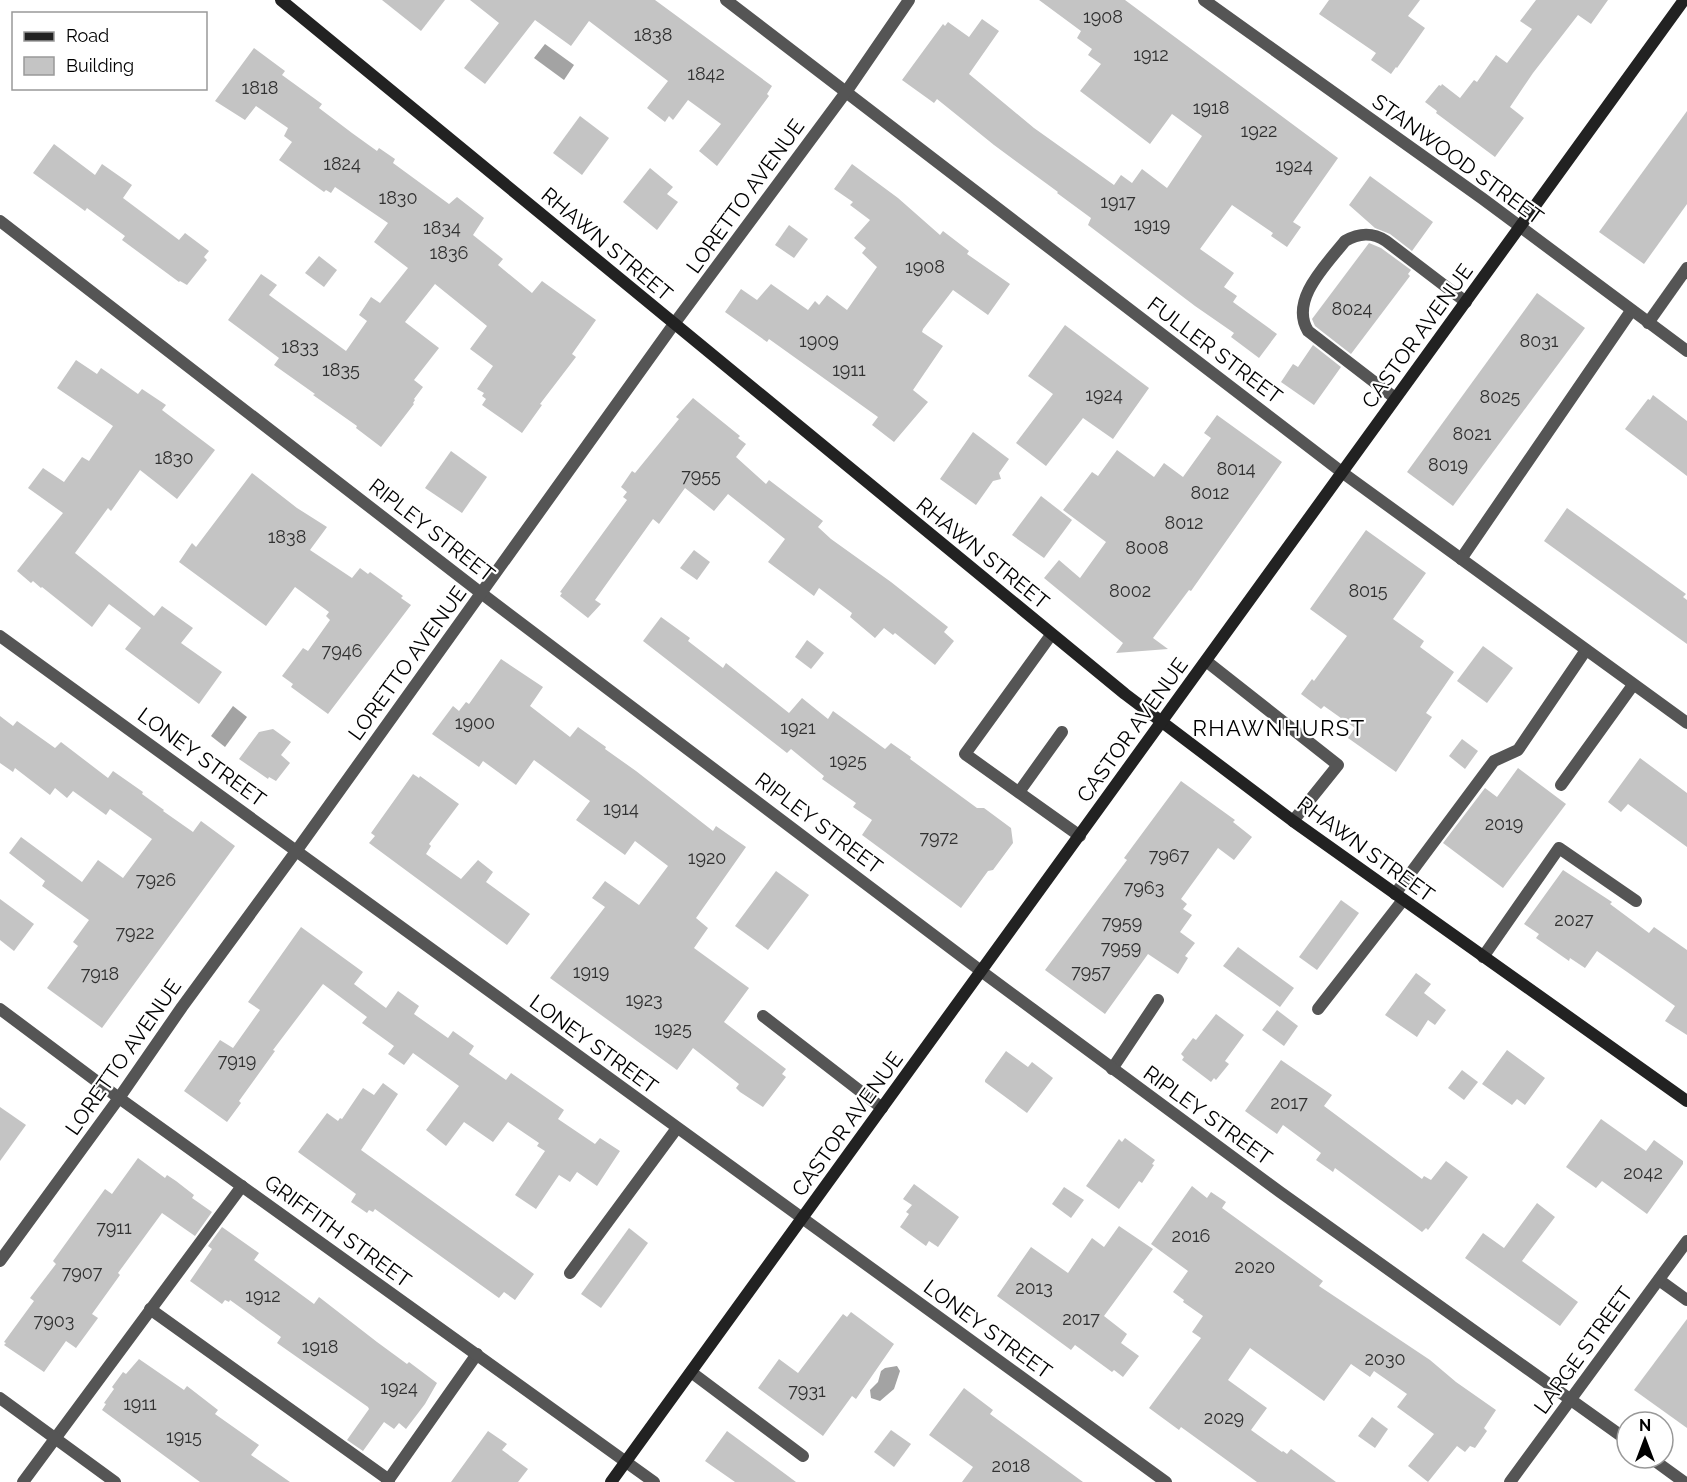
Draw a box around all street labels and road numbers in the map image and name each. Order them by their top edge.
street label: STANWOOD STREET [1368,89,1549,230]
street label: LORETTO AVENUE [681,114,809,278]
street label: RHAWN STREET [536,182,678,306]
street label: CASTOR AVENUE [1356,259,1478,413]
street label: FULLER STREET [1143,291,1287,409]
street label: RIPLEY STREET [364,473,500,587]
street label: RHAWN STREET [912,492,1054,614]
street label: LORETTO AVENUE [343,581,471,745]
street label: CASTOR AVENUE [1071,653,1193,807]
street label: LONEY STREET [133,702,271,812]
street label: RIPLEY STREET [750,767,888,879]
street label: RHAWN STREET [1293,791,1440,907]
street label: LORETTO AVENUE [60,974,186,1140]
street label: LONEY STREET [525,989,663,1099]
street label: CASTOR AVENUE [786,1047,908,1201]
street label: RIPLEY STREET [1139,1060,1277,1170]
street label: GRIFFITH STREET [260,1169,416,1293]
street label: LONEY STREET [919,1274,1057,1384]
street label: LARGE STREET [1529,1281,1638,1418]

